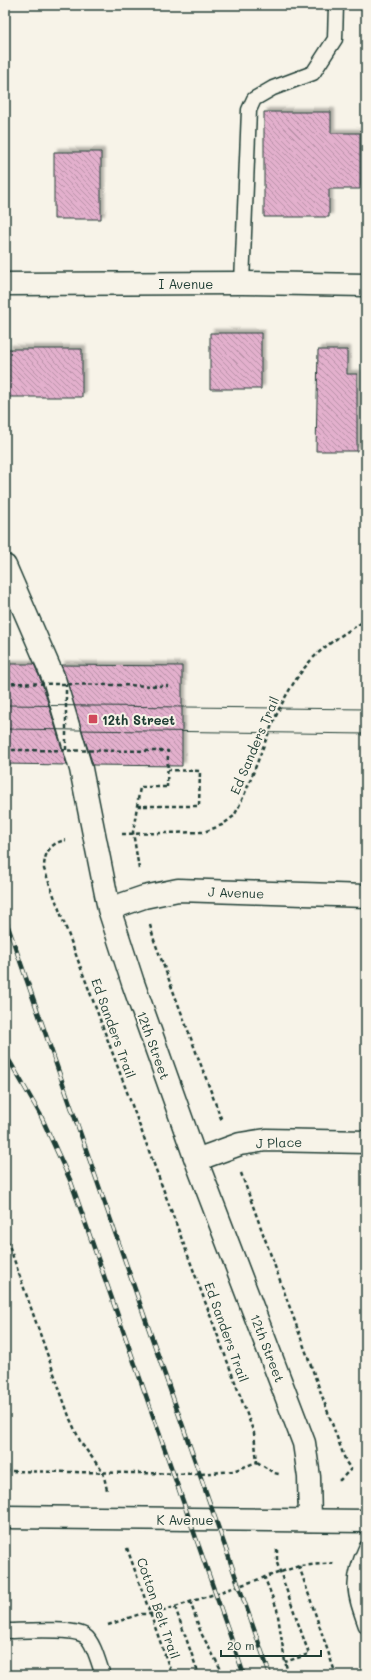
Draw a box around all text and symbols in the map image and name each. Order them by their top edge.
street label: I Avenue [159,275,213,292]
street label: Ed Sanders Trail [226,693,282,797]
place label: 12th Street [102,711,175,728]
marker: 12th Street [87,713,99,725]
street label: J Avenue [208,883,264,901]
street label: Ed Sanders Trail [88,976,140,1080]
street label: 12th Street [134,1008,174,1082]
street label: J Place [256,1133,302,1151]
street label: Ed Sanders Trail [201,1280,253,1384]
street label: 12th Street [247,1312,289,1385]
street label: K Avenue [156,1511,214,1528]
street label: Cotton Belt Trail [134,1555,184,1661]
scale bar [221,1632,321,1658]
text: 20 m [227,1637,255,1653]

